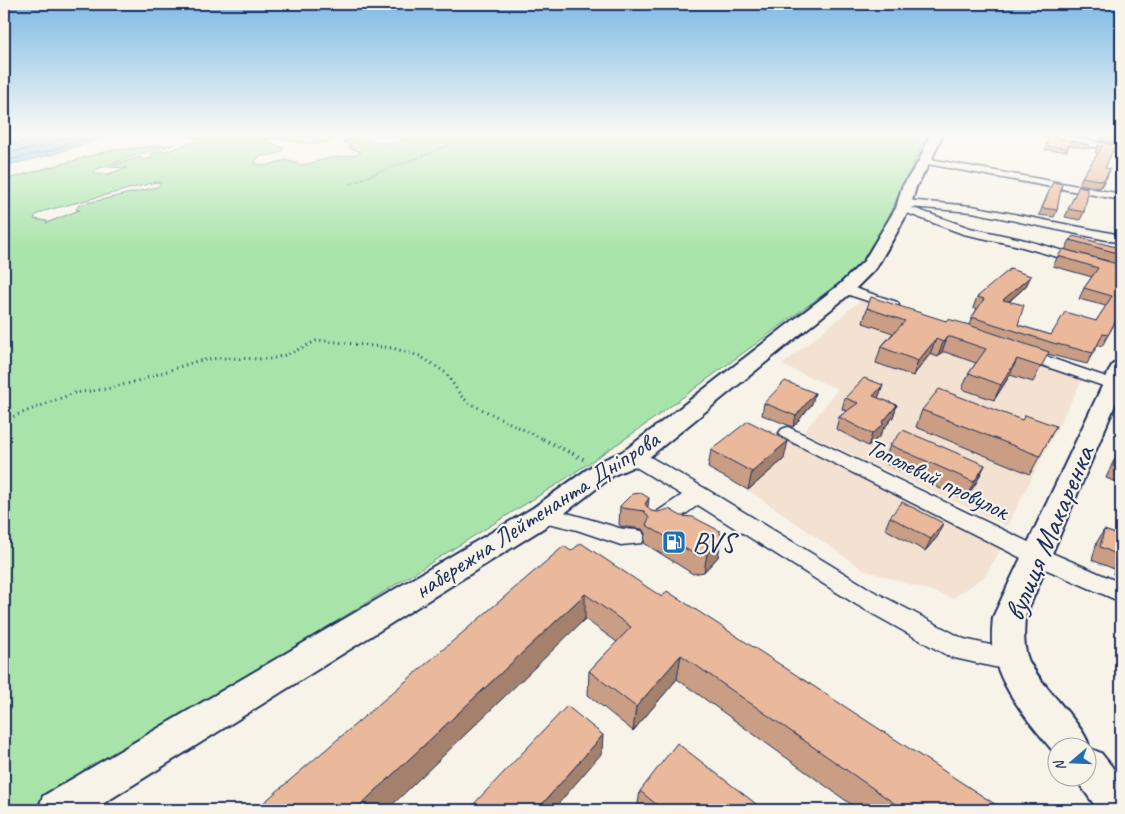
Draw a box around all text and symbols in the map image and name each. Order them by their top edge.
street label: набережна Лейтенанта Дніпрова [408,422,667,606]
street label: Тополевий провулок [861,431,1016,528]
street label: вулиця Макаренка [995,438,1104,626]
place label: BVS [692,523,740,561]
fuel station icon: BVS [661,529,687,555]
north arrow [1048,736,1098,786]
text: N [1050,757,1070,773]

